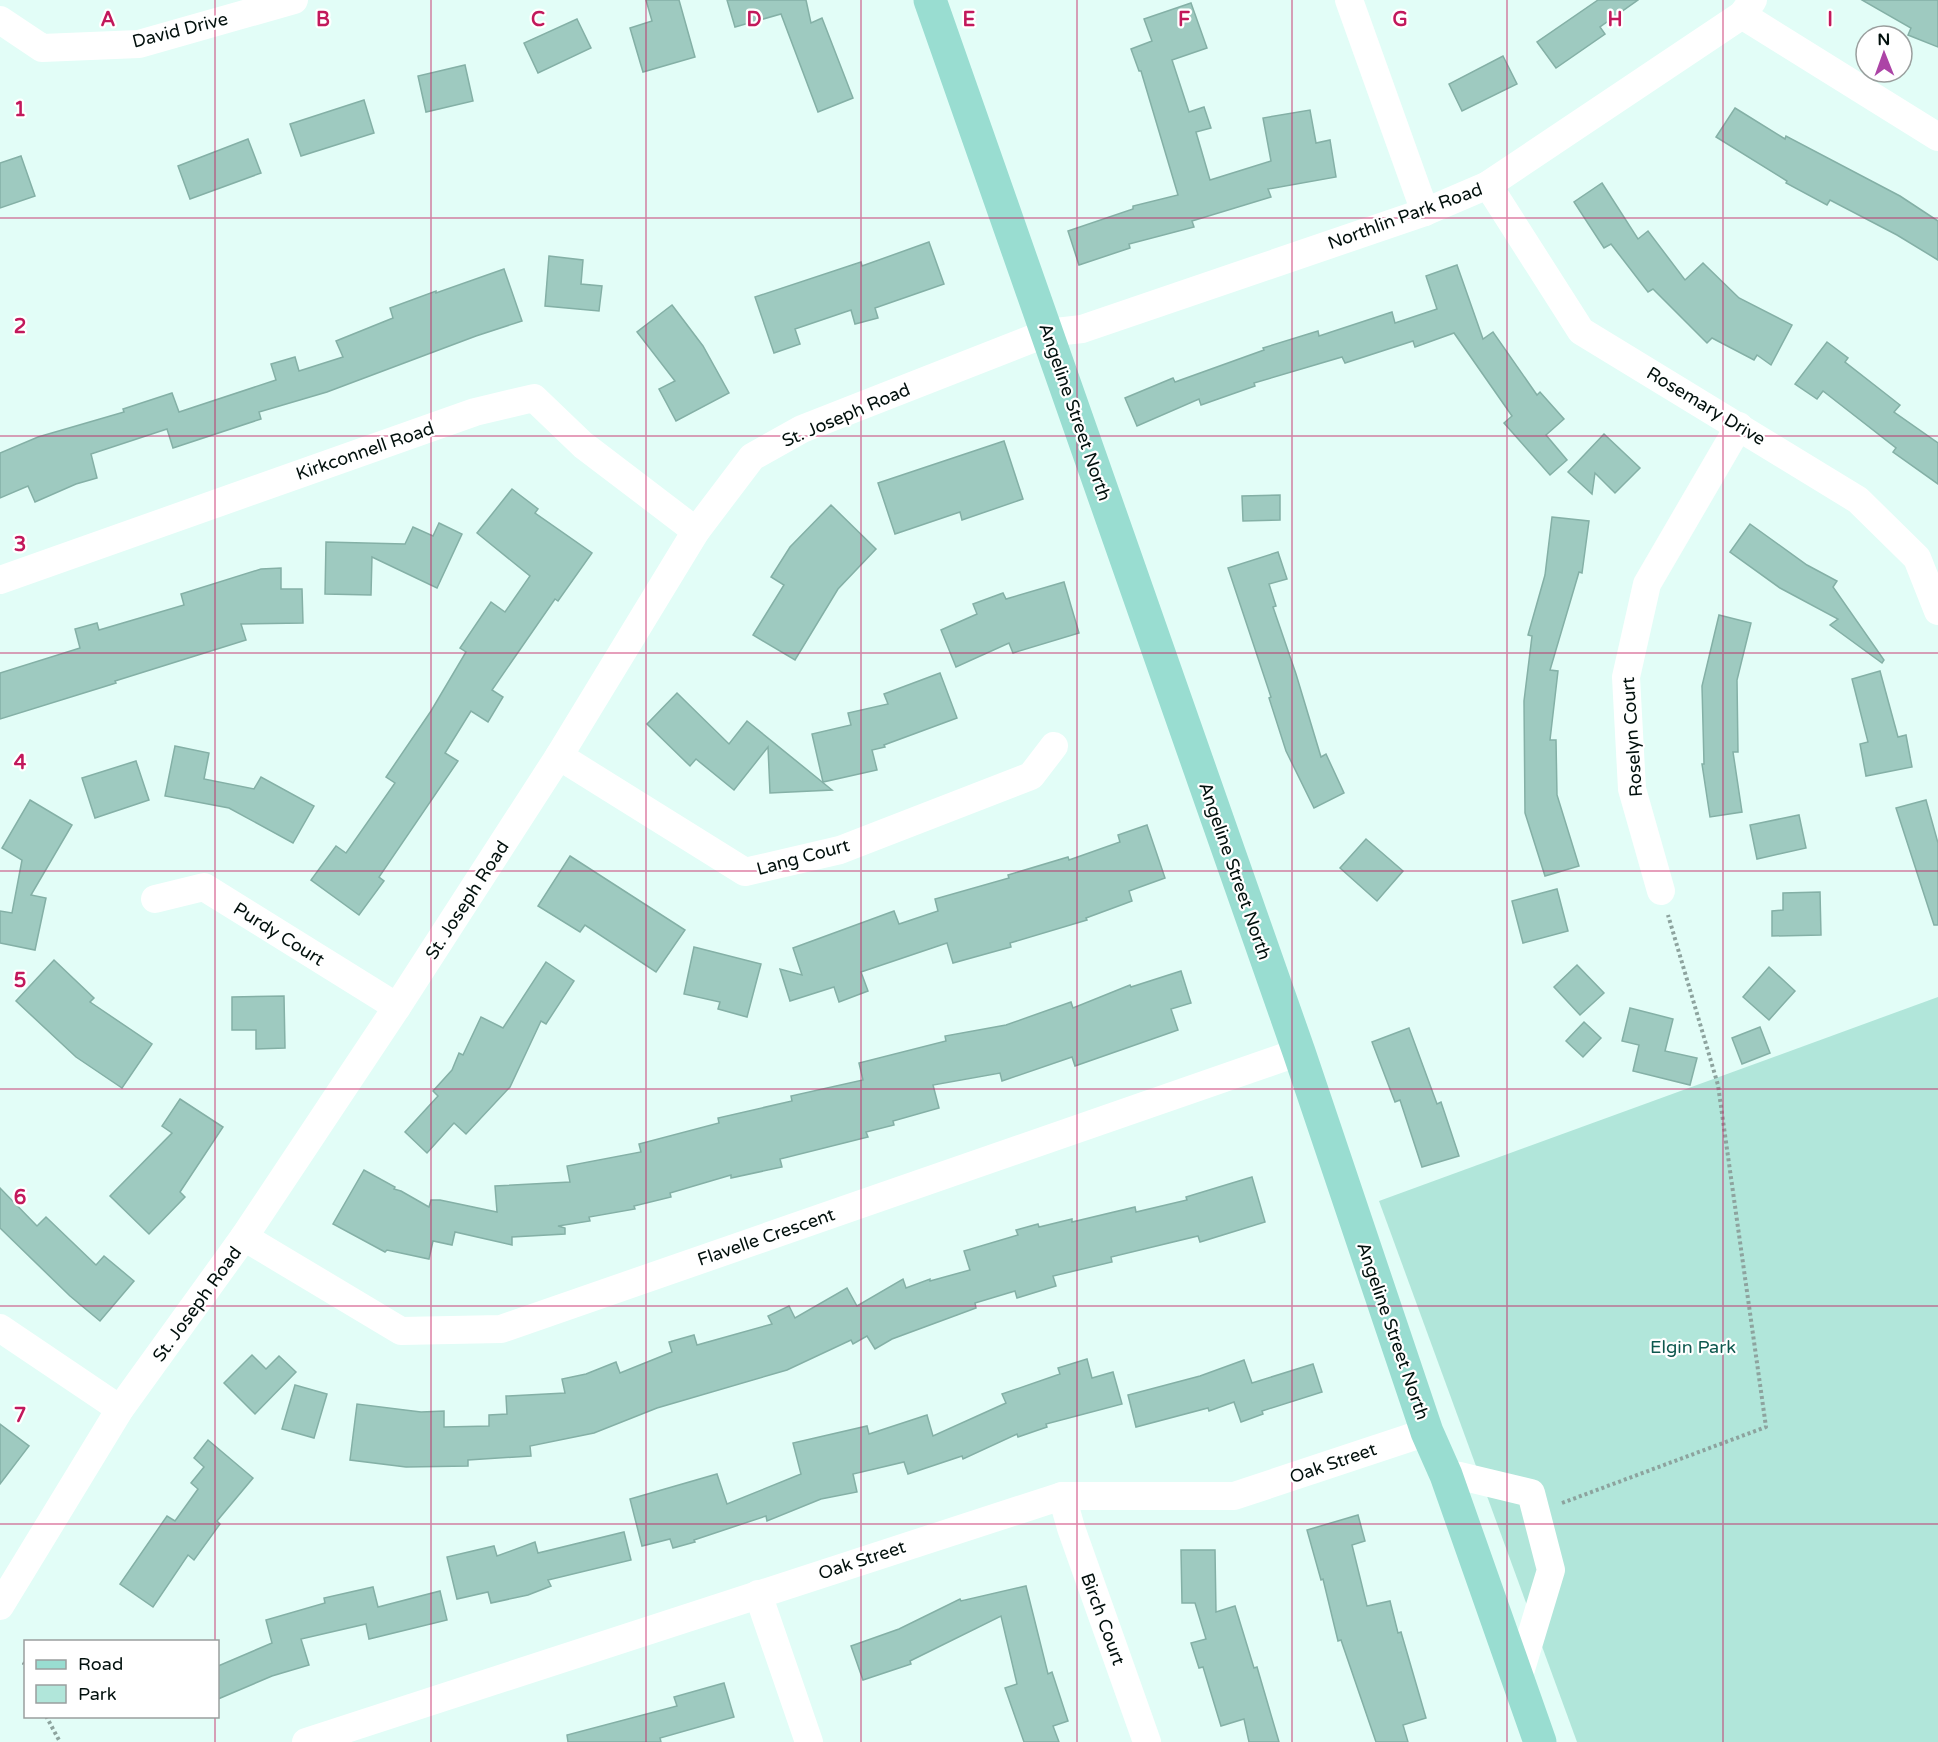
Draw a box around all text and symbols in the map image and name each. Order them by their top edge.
text: A [101,8,116,32]
street label: David Drive [130,8,230,52]
text: B [316,8,330,32]
text: C [531,8,545,32]
text: D [746,8,762,32]
text: E [963,8,976,32]
text: F [1178,8,1190,32]
text: G [1392,8,1408,32]
text: H [1607,8,1623,32]
text: I [1827,8,1833,32]
north arrow [1854,24,1914,84]
text: N [1877,30,1890,50]
text: 1 [14,98,26,122]
street label: Northlin Park Road [1325,178,1485,254]
text: 2 [14,315,26,339]
street label: Angeline Street North [1034,320,1116,504]
street label: Rosemary Drive [1643,362,1769,450]
street label: St. Joseph Road [778,378,914,452]
street label: Kirkconnell Road [293,417,437,485]
text: 3 [14,533,26,557]
street label: Roselyn Court [1617,676,1647,798]
text: 4 [14,751,27,775]
street label: Angeline Street North [1194,779,1276,963]
street label: Lang Court [754,834,852,880]
street label: St. Joseph Road [420,836,514,964]
street label: Purdy Court [229,897,329,971]
text: 5 [14,969,26,993]
text: 6 [14,1186,26,1210]
street label: Flavelle Crescent [694,1203,838,1271]
street label: Angeline Street North [1352,1239,1434,1423]
street label: St. Joseph Road [148,1242,246,1366]
park label: Elgin Park [1650,1336,1736,1358]
text: 7 [14,1404,26,1428]
street label: Oak Street [1287,1438,1379,1488]
street label: Oak Street [816,1536,909,1584]
street label: Birch Court [1076,1570,1130,1668]
legend [24,1640,219,1718]
text: Road [78,1653,123,1675]
text: Park [78,1683,117,1705]

